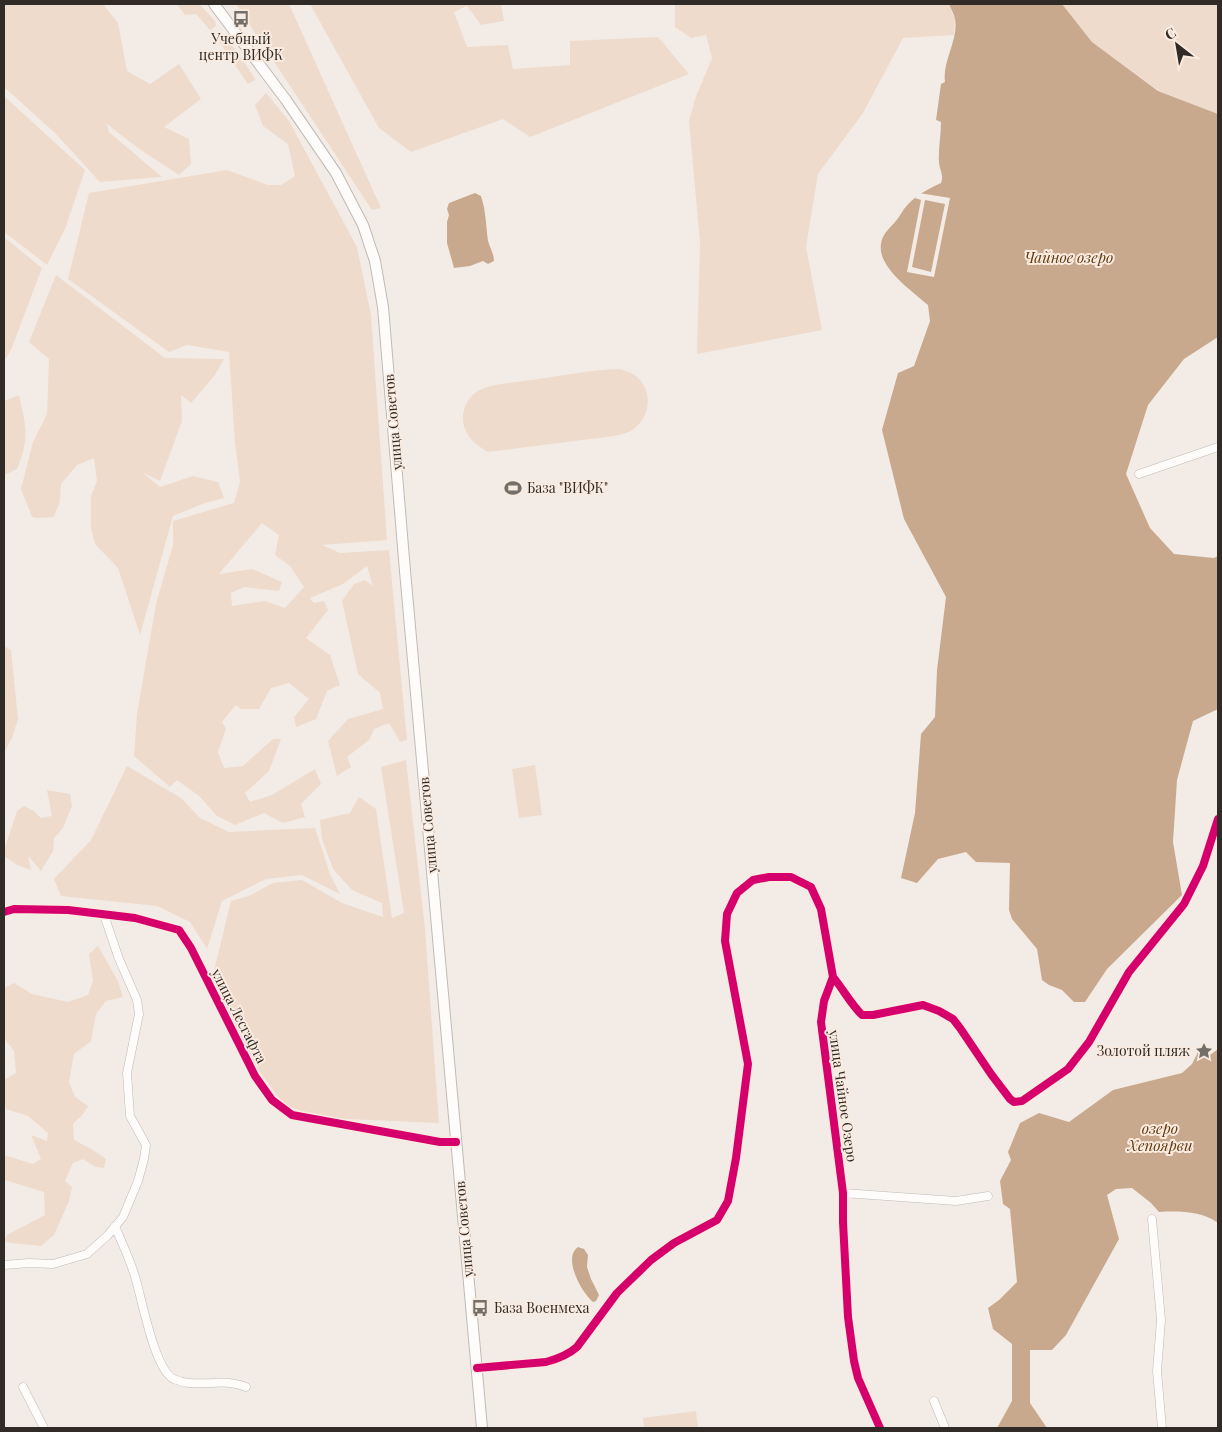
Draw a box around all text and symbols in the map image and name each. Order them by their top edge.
bus stop icon: Учебный центр ВИФК [231,9,251,29]
north arrow [1152,20,1202,70]
text: С [1161,23,1179,44]
place label: Учебный центр ВИФК [199,29,284,64]
water label: Чайное озеро [1025,247,1113,267]
street label: улица Советов [379,373,406,472]
sports icon: База "ВИФК" [503,478,523,498]
place label: База "ВИФК" [527,478,608,497]
street label: улица Советов [414,776,441,875]
street label: улица Лесгафта [207,964,272,1066]
street label: улица Чайное Озеро [825,1028,862,1163]
place label: Золотой пляж [1097,1041,1190,1060]
place icon: Золотой пляж [1194,1041,1214,1061]
water label: озеро Хепоярви [1127,1118,1192,1155]
street label: улица Советов [450,1180,477,1279]
bus stop icon: База Военмеха [470,1298,490,1318]
place label: База Военмеха [494,1298,589,1317]

